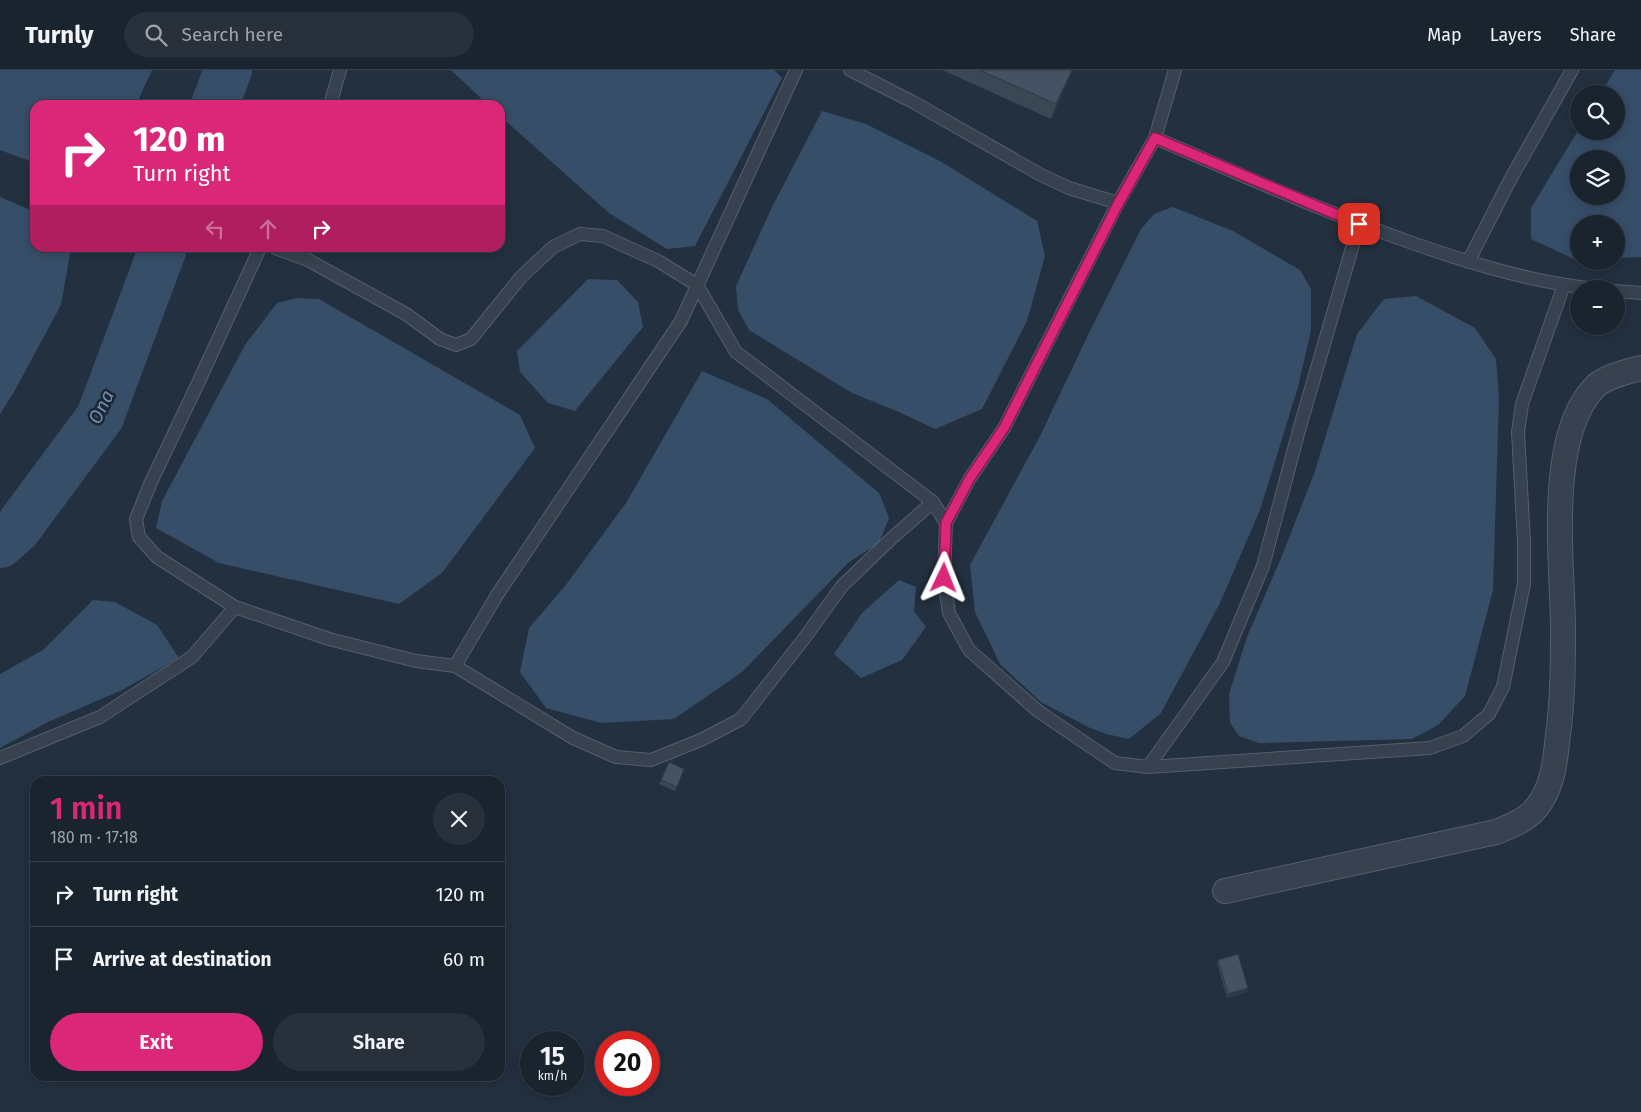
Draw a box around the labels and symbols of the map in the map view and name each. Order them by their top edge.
pin [1338,203,1380,245]
water label: Ona [83,386,119,428]
position arrow [917,551,969,603]
speed limit sign: 20 [595,1031,660,1096]

